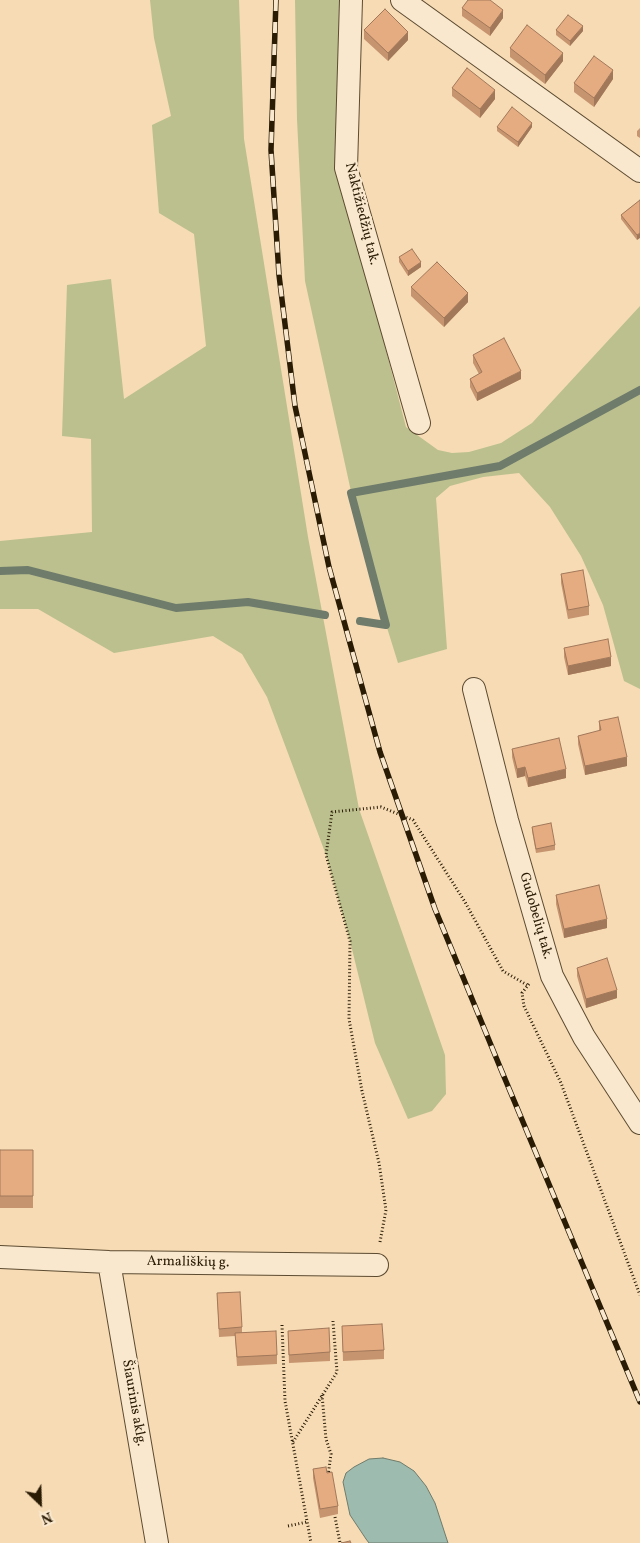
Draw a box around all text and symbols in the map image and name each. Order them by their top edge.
street label: Naktižiedžių tak. [340,161,382,267]
street label: Gudobelių tak. [515,871,555,961]
street label: Armališkių g. [147,1254,229,1272]
street label: Šiaurinis aklg. [117,1358,149,1448]
north arrow [15,1478,65,1528]
text: N [38,1506,55,1528]

